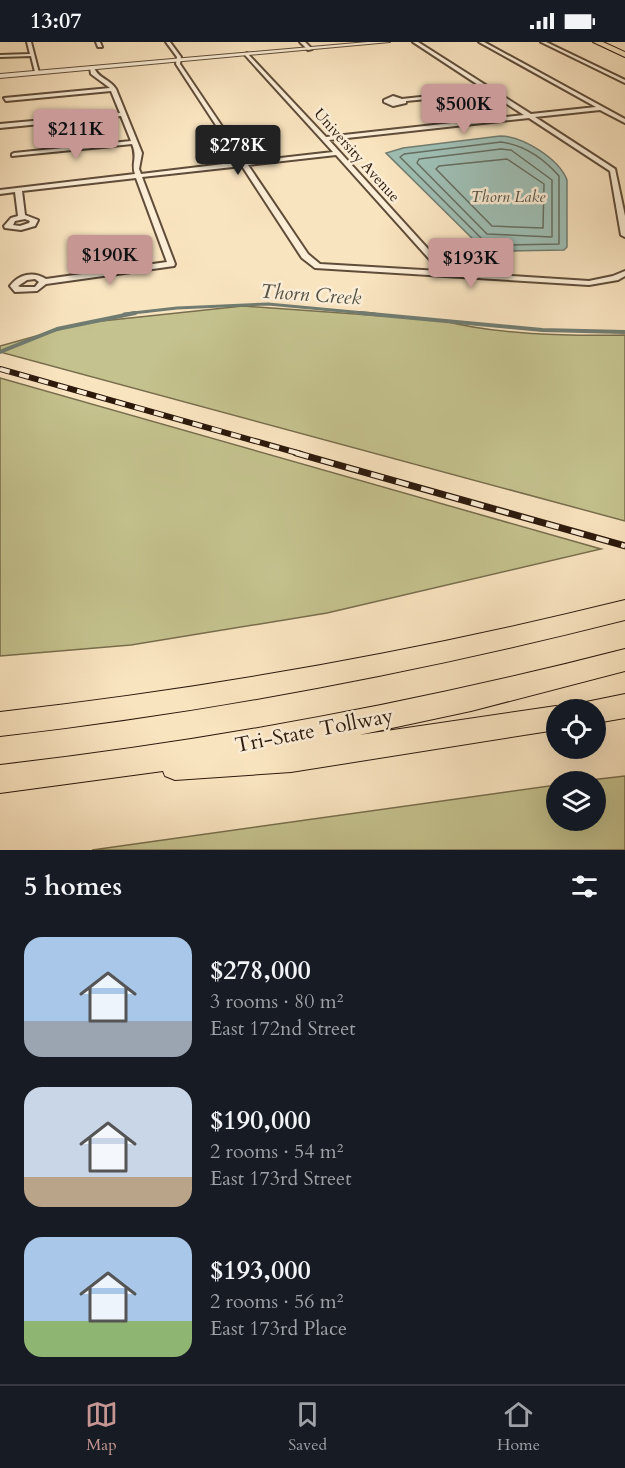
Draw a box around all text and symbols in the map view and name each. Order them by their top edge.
text: 13:07 [30,6,81,36]
pin: $500K [422,84,506,135]
text: $500K [435,90,493,117]
street label: University Avenue [310,104,405,206]
pin: $211K [34,109,118,160]
text: $211K [47,115,105,142]
pin: $278K [196,125,280,176]
text: $278K [209,131,267,158]
water label: Thorn Lake [470,186,546,208]
pin: $190K [68,235,152,286]
pin: $193K [429,238,513,289]
text: $190K [81,241,139,268]
text: $193K [442,244,500,271]
water label: Thorn Creek [260,278,362,311]
map controls [546,699,606,831]
button: locate [546,699,606,759]
street label: Tri-State Tollway [232,701,396,760]
button: layers [546,771,606,831]
text: 5 homes [24,869,122,904]
icon: filters [568,870,601,903]
text: $278,000 [210,953,311,988]
icon: home [72,961,144,1033]
text: 3 rooms · 80 m² [210,988,343,1015]
text: East 172nd Street [210,1015,356,1042]
text: $190,000 [210,1103,311,1138]
icon: home [72,1111,144,1183]
text: 2 rooms · 54 m² [210,1138,343,1165]
text: East 173rd Street [210,1165,352,1192]
text: $193,000 [210,1253,311,1288]
icon: home [72,1261,144,1333]
text: 2 rooms · 56 m² [210,1288,343,1315]
text: East 173rd Place [210,1315,347,1342]
tab: Map [85,1398,118,1456]
tab: Saved [288,1398,327,1456]
tab: Home [497,1398,540,1456]

